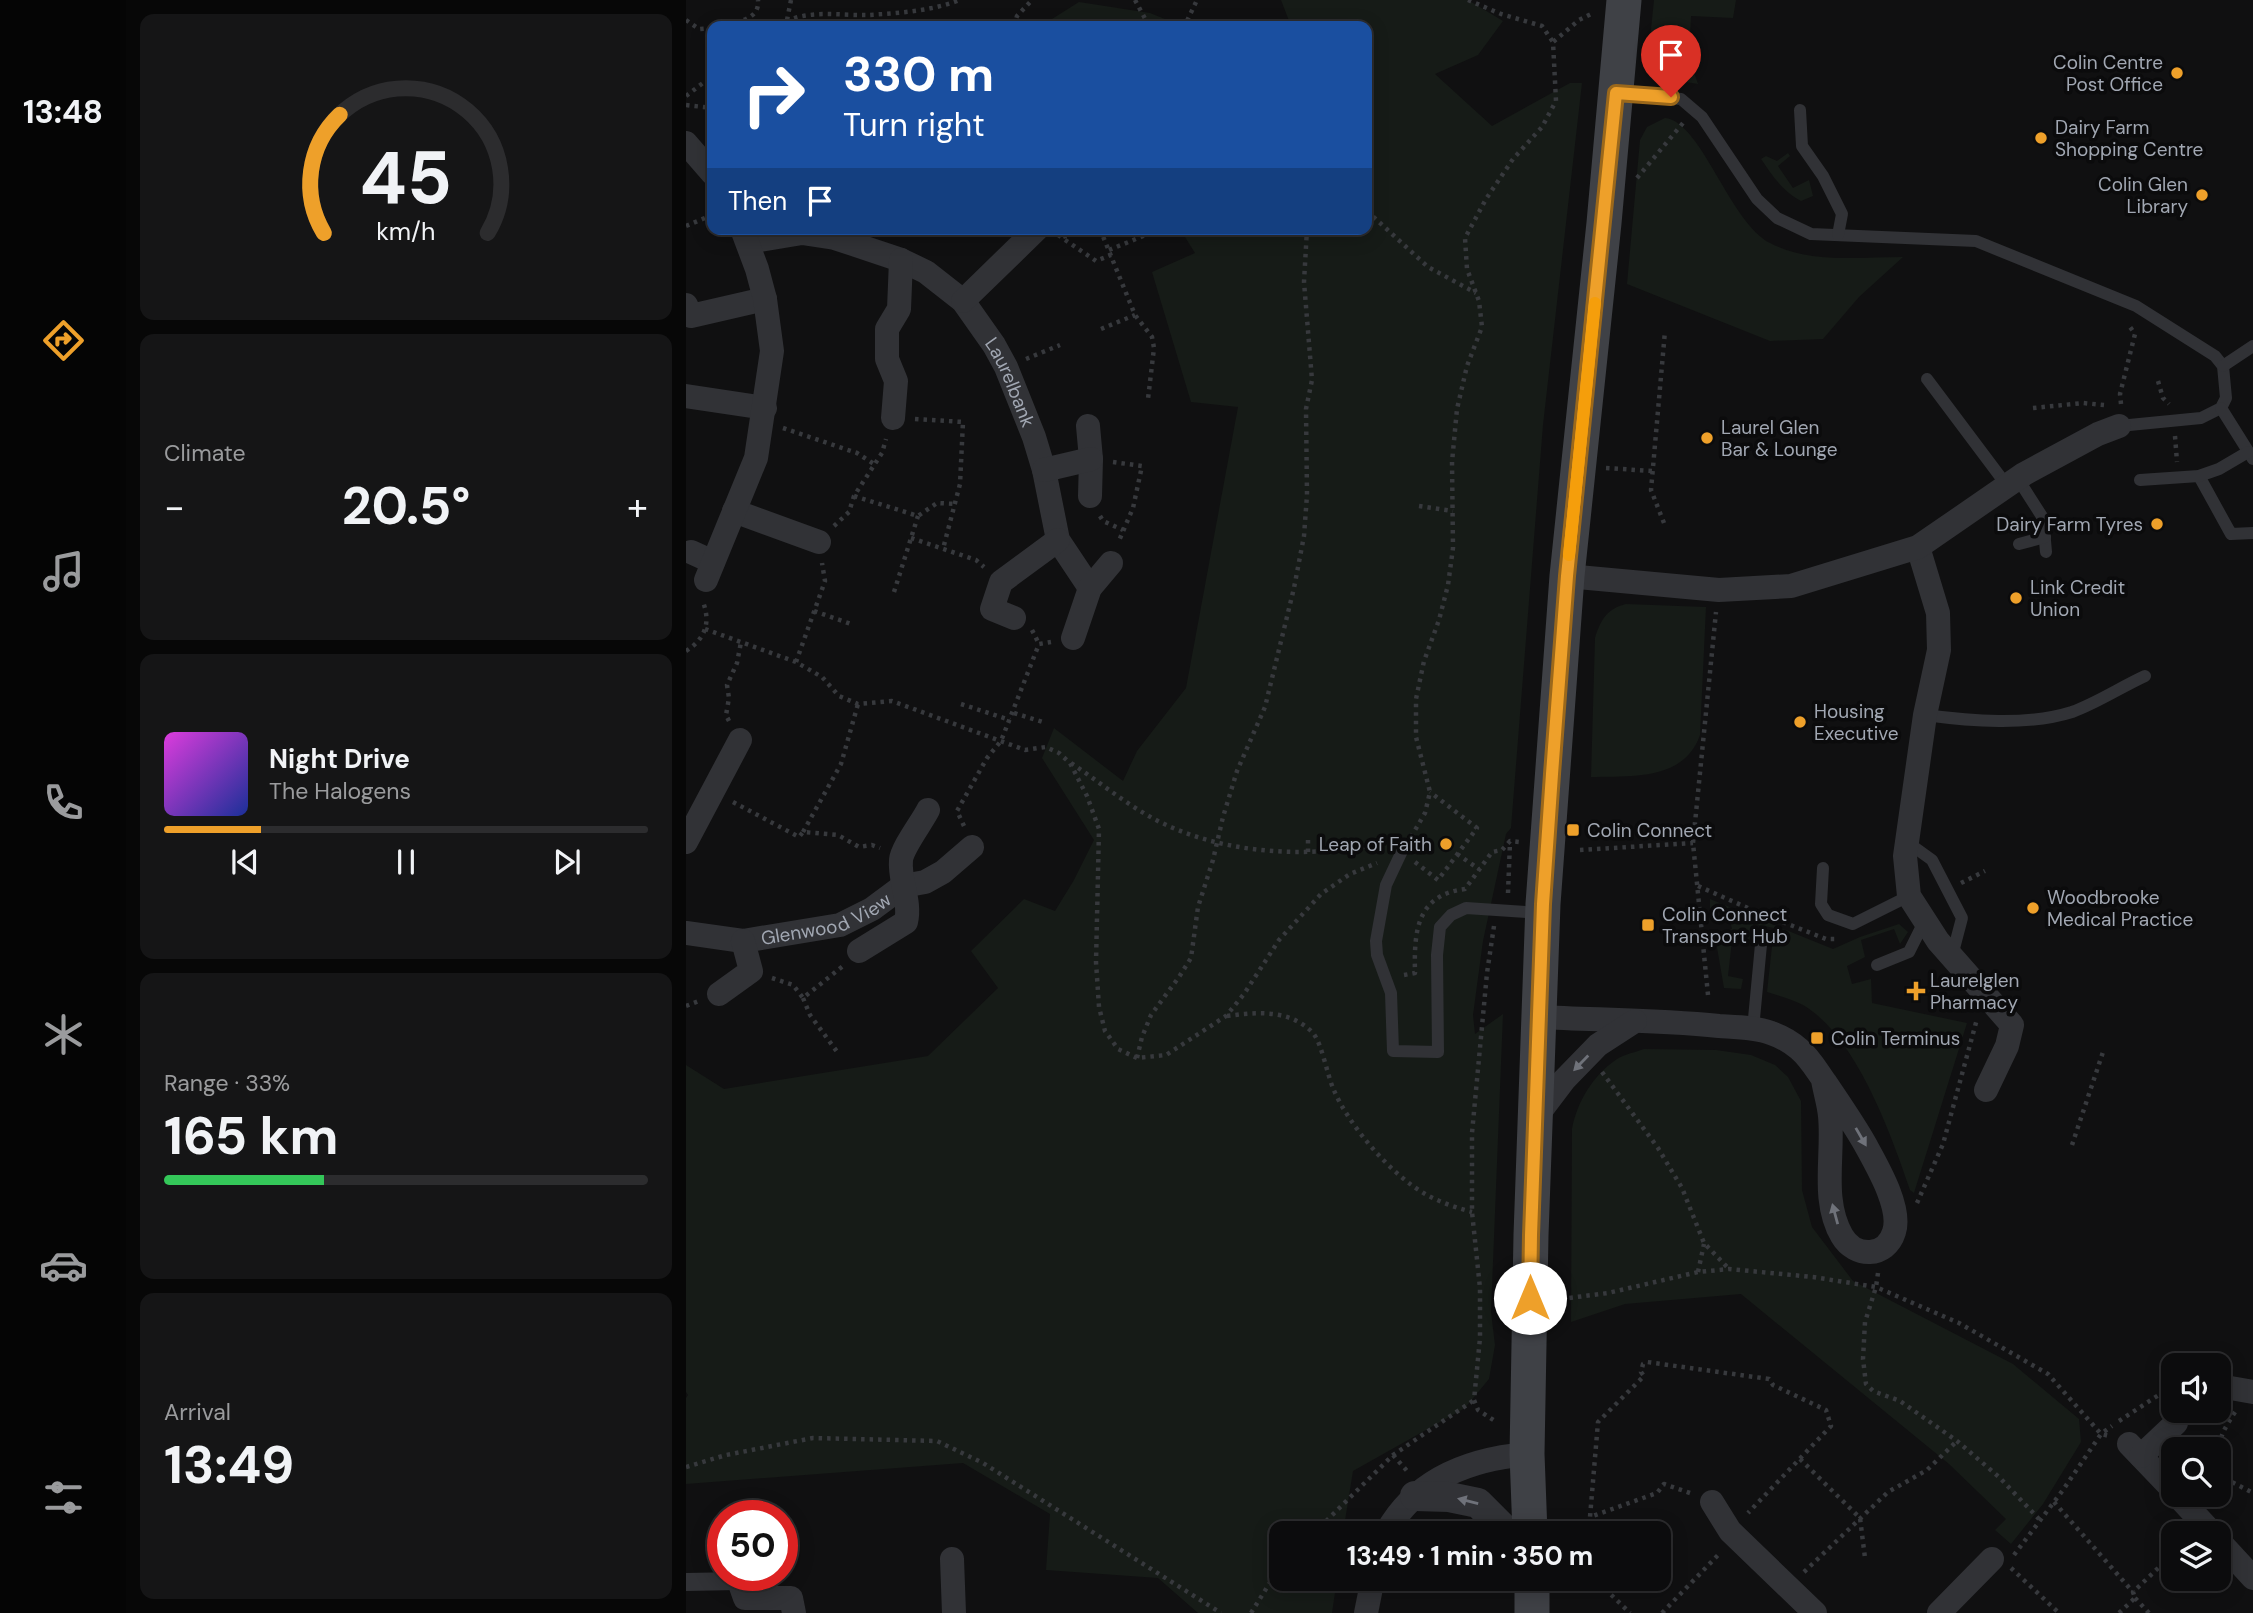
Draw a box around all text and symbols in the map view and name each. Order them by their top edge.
pin [1641,25,1701,97]
icon: arrive [1652,36,1690,74]
text: 330 m [843,42,994,106]
icon: right [728,49,819,140]
place label: Colin Centre Post Office [2053,50,2163,97]
marker: Colin Centre Post Office [2169,65,2185,81]
text: 13:48 [23,91,103,133]
text: Turn right [843,104,985,146]
place label: Dairy Farm Shopping Centre [2055,115,2203,162]
marker: Dairy Farm Shopping Centre [2033,130,2049,146]
text: 45 [360,131,452,226]
place label: Colin Glen Library [2098,172,2188,219]
icon: arrive [801,182,839,220]
text: Then [728,184,787,218]
marker: Colin Glen Library [2194,187,2210,203]
text: km/h [376,215,436,248]
icon: directions [39,316,88,365]
street label: Laurelbank [980,332,1041,431]
place label: Laurel Glen Bar & Lounge [1721,415,1838,462]
marker: Laurel Glen Bar & Lounge [1699,430,1715,446]
text: Climate [164,438,246,468]
text: 20.5° [342,472,470,540]
text: − [164,482,185,532]
text: + [627,482,648,532]
place label: Dairy Farm Tyres [1996,512,2143,537]
marker: Dairy Farm Tyres [2149,516,2165,532]
icon: music [39,547,88,596]
place label: Link Credit Union [2030,575,2125,622]
marker: Link Credit Union [2008,590,2024,606]
place label: Housing Executive [1814,699,1899,746]
marker: Housing Executive [1792,714,1808,730]
text: Night Drive [269,742,410,776]
text: The Halogens [269,776,411,806]
icon: phone [39,778,88,827]
place label: Colin Connect [1587,818,1712,843]
marker: Colin Connect [1565,822,1581,838]
place label: Leap of Faith [1319,832,1432,857]
marker: Leap of Faith [1438,836,1454,852]
icon: previous [226,843,264,881]
icon: pause [387,843,425,881]
icon: next [548,843,586,881]
place label: Woodbrooke Medical Practice [2047,885,2193,932]
street label: Glenwood View [759,886,896,950]
marker: Woodbrooke Medical Practice [2025,900,2041,916]
place label: Colin Connect Transport Hub [1662,902,1788,949]
marker: Colin Connect Transport Hub [1640,917,1656,933]
place label: Laurelglen Pharmacy [1930,968,2019,1015]
marker: Laurelglen Pharmacy [1908,983,1924,999]
icon: climate [39,1010,88,1059]
place label: Colin Terminus [1831,1026,1960,1051]
marker: Colin Terminus [1809,1030,1825,1046]
one-way arrow [1573,1054,1590,1071]
text: Range · 33% [164,1068,290,1098]
text: 165 km [164,1102,338,1170]
one-way arrow [1855,1127,1867,1146]
one-way arrow [1829,1203,1840,1225]
icon: car [39,1241,88,1290]
position arrow [1493,1261,1567,1335]
map controls [2161,1353,2231,1591]
button: sound [2161,1353,2231,1423]
text: Arrival [164,1397,231,1427]
text: 13:49 [164,1431,294,1499]
button: search [2161,1437,2231,1507]
icon: filters [39,1473,88,1522]
one-way arrow [1456,1496,1478,1507]
speed limit sign: 50 [707,1500,798,1591]
button: layers [2161,1521,2231,1591]
text: 13:49 · 1 min · 350 m [1347,1539,1593,1573]

